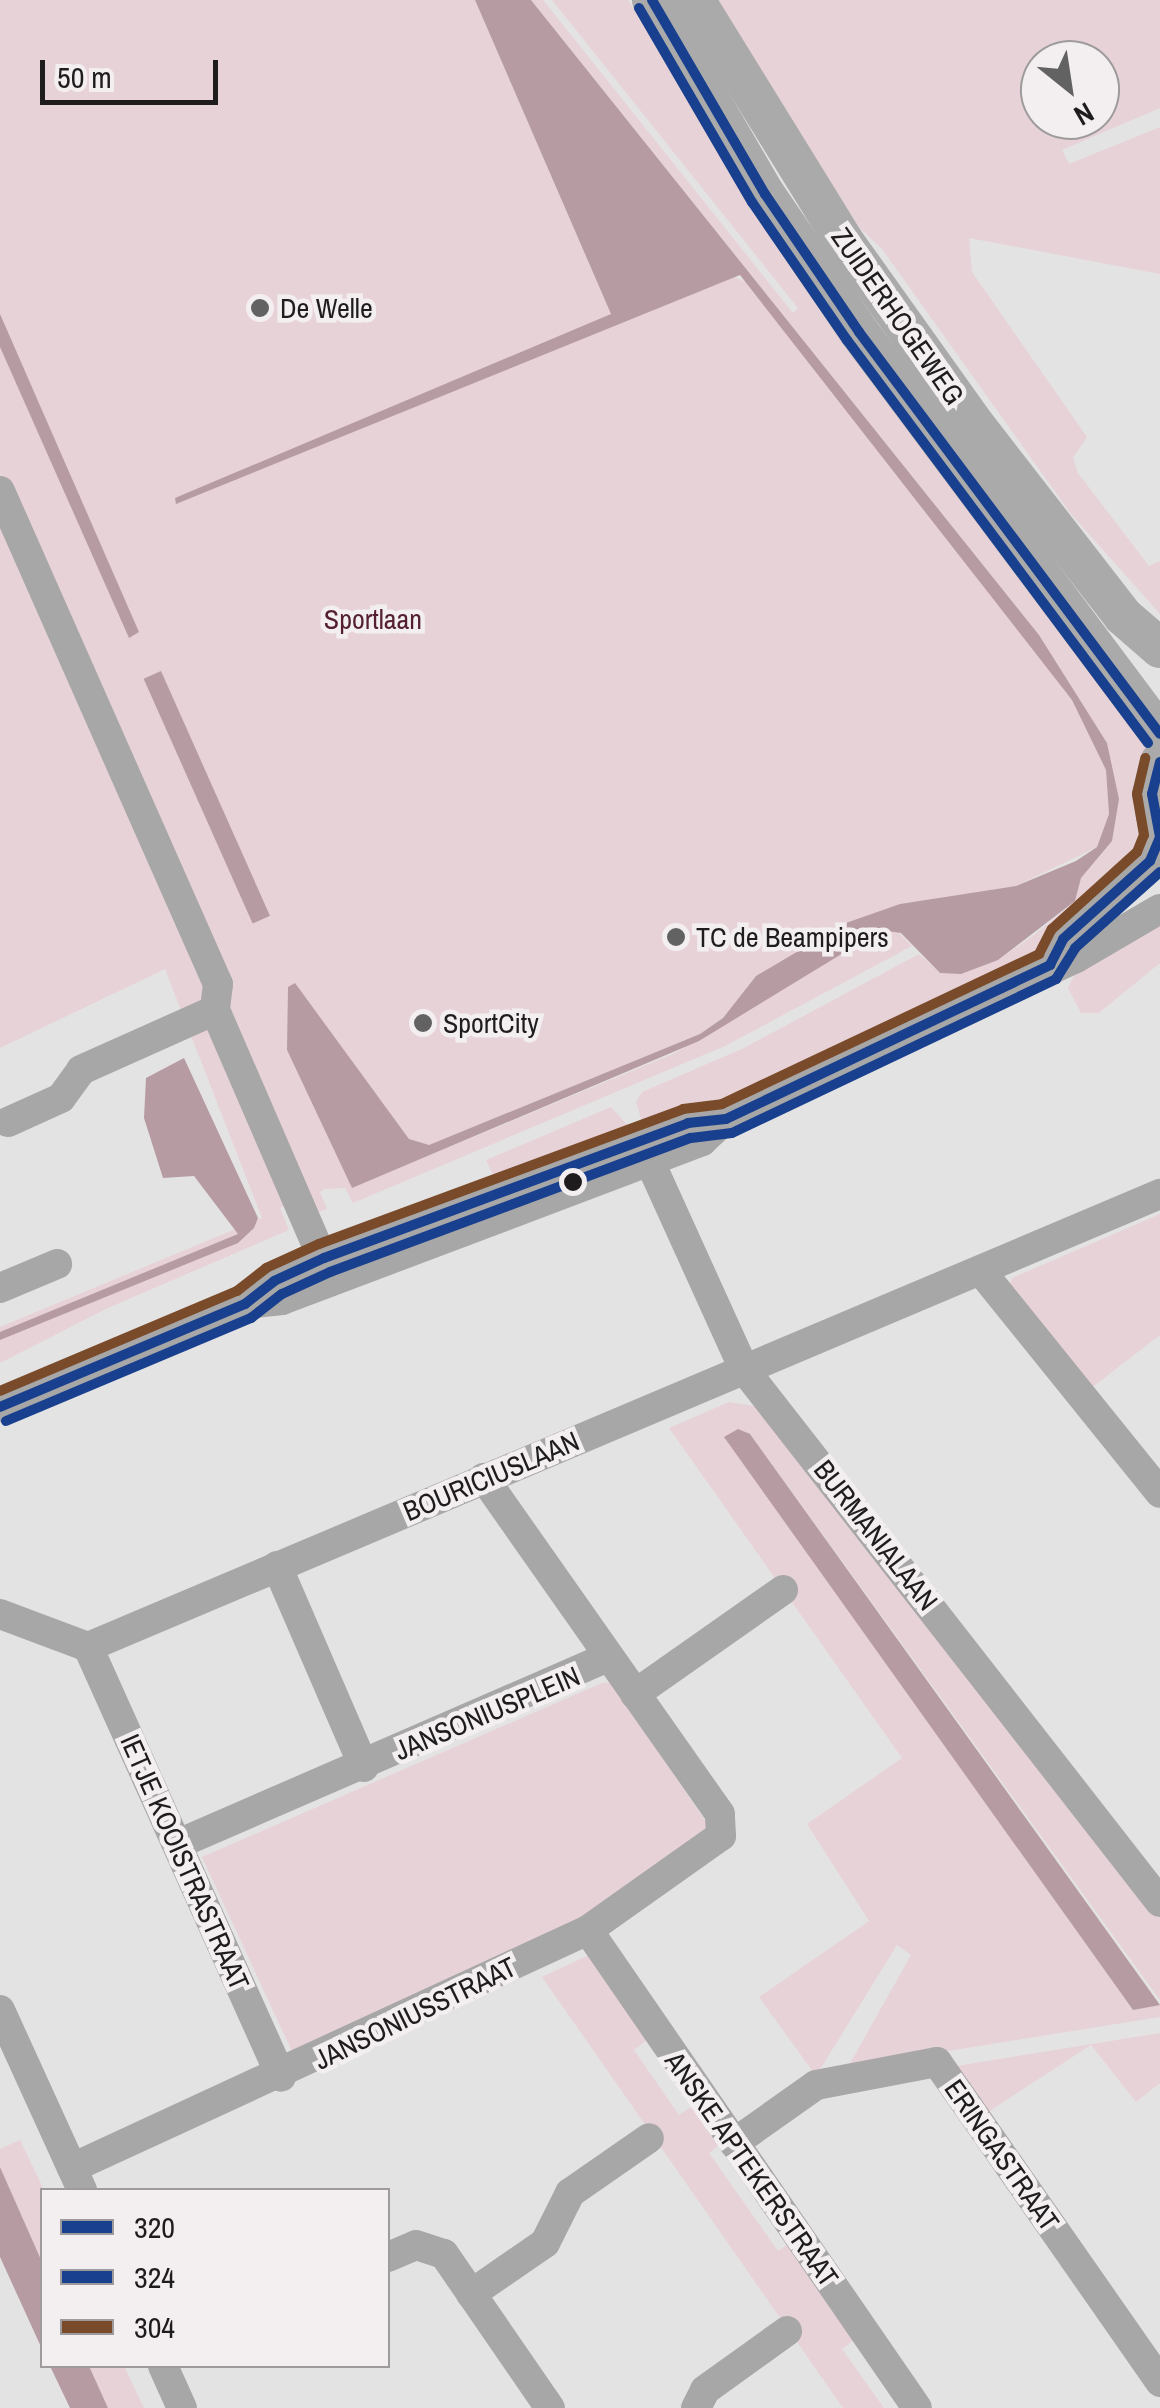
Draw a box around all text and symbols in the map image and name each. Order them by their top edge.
scale bar [45,40,222,102]
north arrow [1020,40,1120,140]
text: 50 m [57,57,112,97]
text: N [1067,94,1101,135]
street label: ZUIDERHOGEWEG [825,221,971,411]
place label: De Welle [280,291,373,325]
marker: De Welle [249,297,271,319]
park label: Sportlaan [324,602,422,636]
place label: TC de Beampipers [696,920,889,954]
marker: TC de Beampipers [665,926,687,948]
place label: SportCity [443,1006,539,1040]
marker: SportCity [412,1012,434,1034]
unlabelled marker [563,1172,583,1192]
street label: BOURICIUSLAAN [398,1424,584,1528]
street label: BURMANIALAAN [807,1453,945,1617]
street label: JANSONIUSPLEIN [389,1659,585,1767]
street label: IETJE KOOISTRASTRAAT [113,1729,257,1995]
street label: JANSONIUSSTRAAT [309,1950,521,2076]
street label: ANSKE APTEKERSTRAAT [658,2045,846,2293]
street label: ERINGASTRAAT [937,2073,1067,2237]
legend [40,2188,390,2368]
text: 320 [134,2207,175,2247]
text: 324 [134,2257,175,2297]
text: 304 [134,2307,175,2347]

